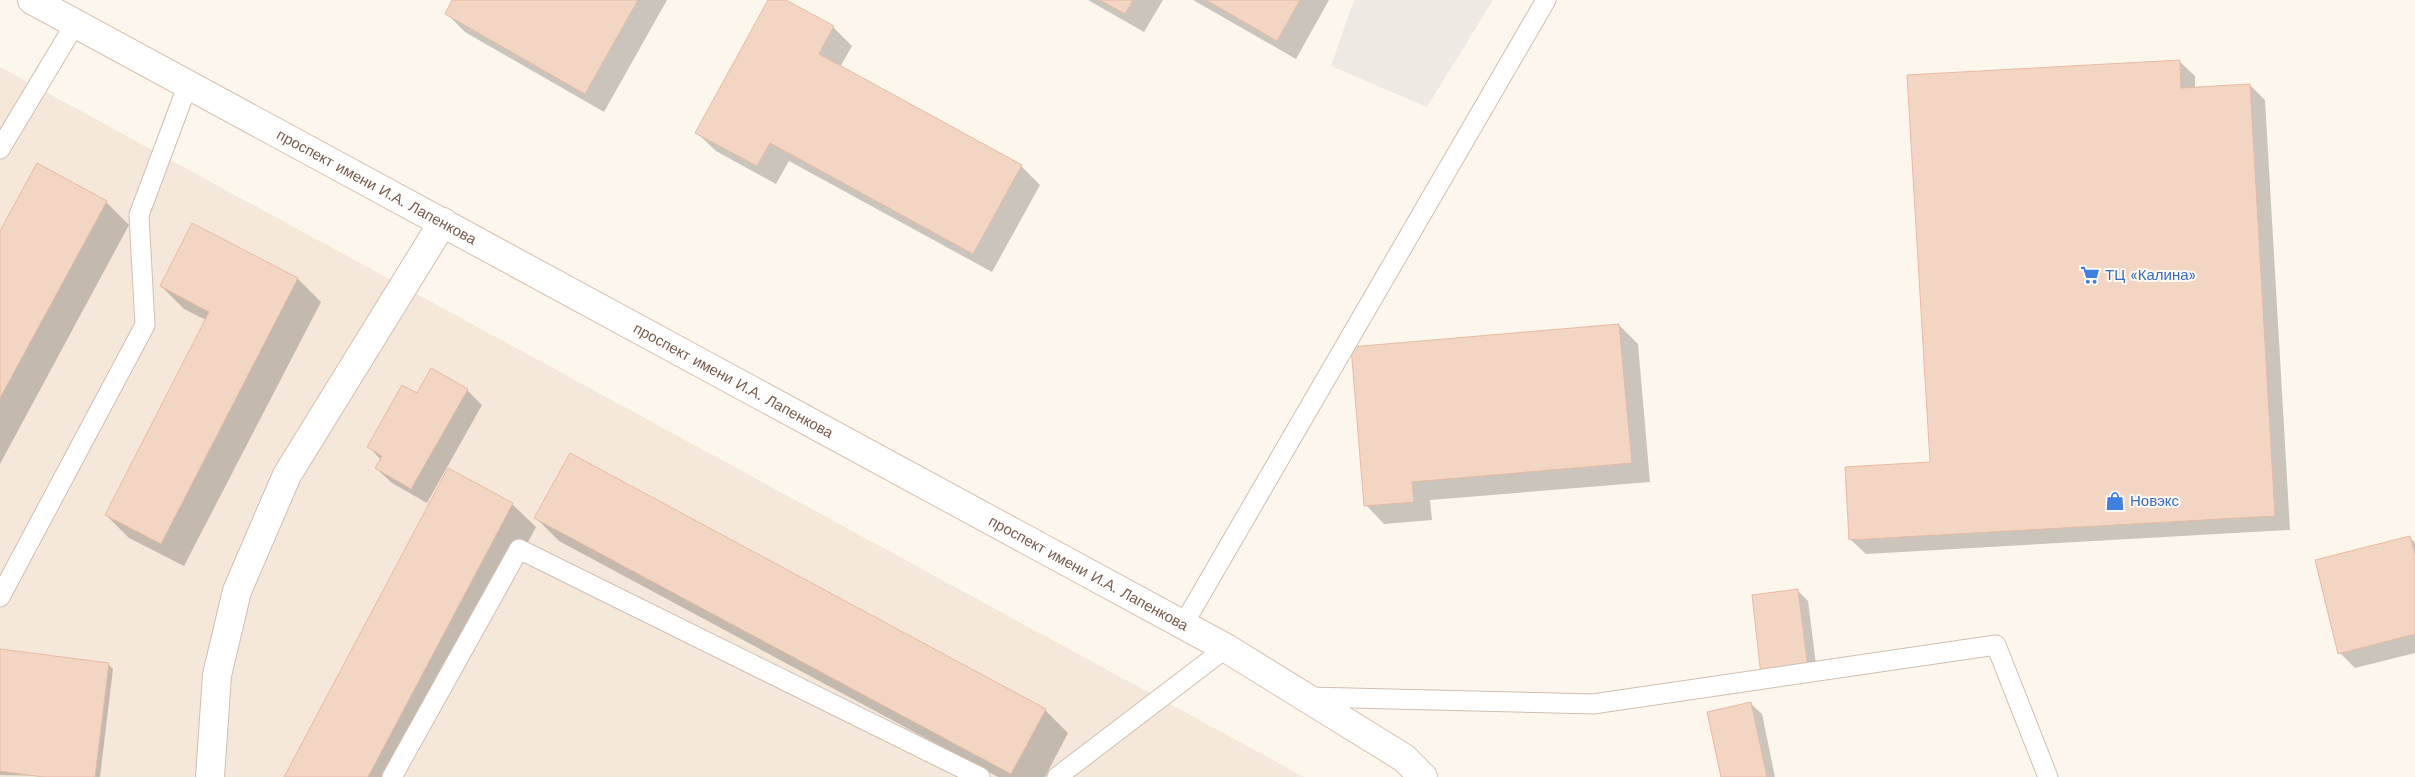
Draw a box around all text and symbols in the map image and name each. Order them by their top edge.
street label: проспект имени И.А. Лапенкова [274,126,480,249]
supermarket icon: ТЦ «Калина» [2079,264,2101,286]
place label: ТЦ «Калина» [2105,266,2196,284]
street label: проспект имени И.А. Лапенкова [630,319,837,442]
shop icon: Новэкс [2104,490,2126,512]
place label: Новэкс [2130,492,2180,510]
street label: проспект имени И.А. Лапенкова [986,512,1192,635]

